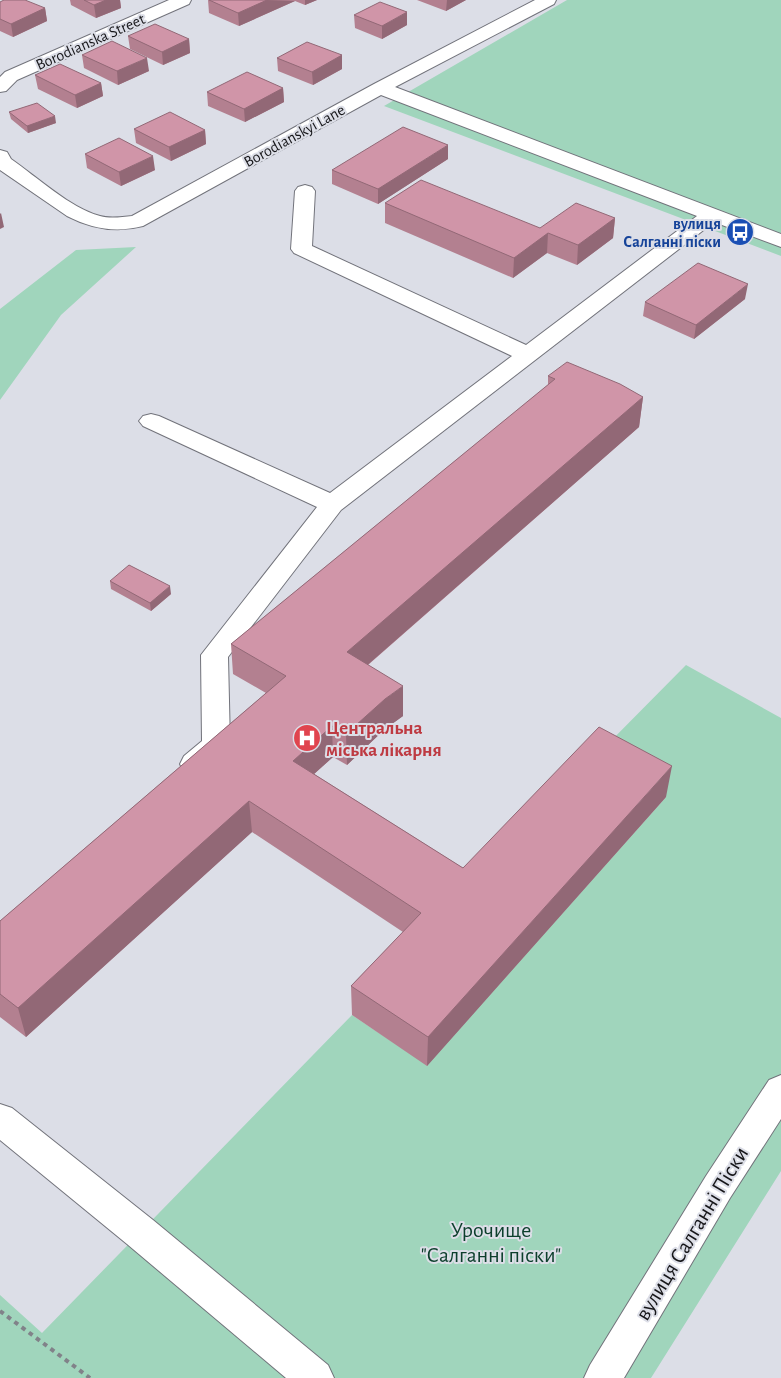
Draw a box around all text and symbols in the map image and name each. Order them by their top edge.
street label: Borodianska Street [34,11,147,73]
street label: Borodianskyi Lane [241,102,348,171]
place label: вулиця Салганні піски [623,216,721,250]
bus stop icon: вулиця Салганні піски [725,217,755,247]
place label: Центральна міська лікарня [326,719,442,760]
hospital icon: Центральна міська лікарня [292,723,322,753]
street label: вулиця Салганні Піски [631,1143,752,1324]
park label: Урочище "Салганні піски" [421,1219,561,1266]

